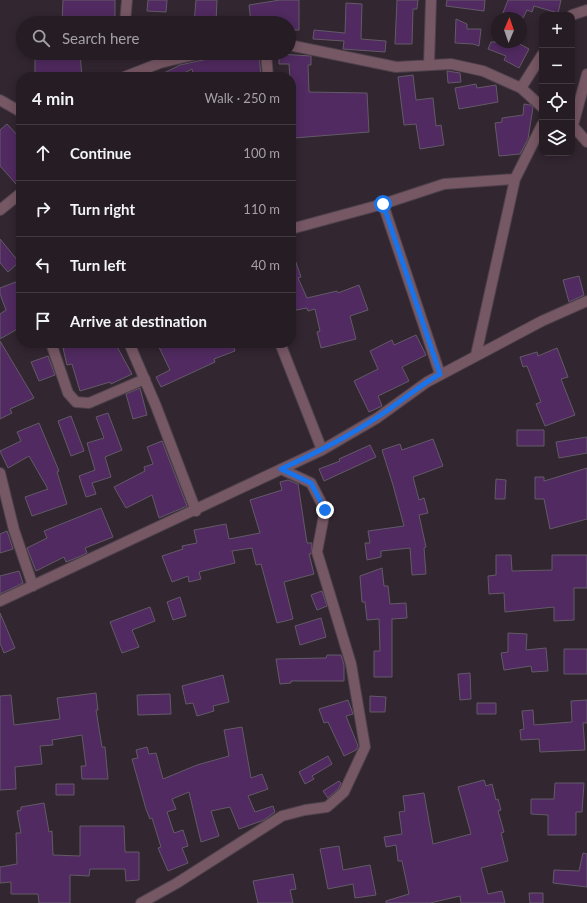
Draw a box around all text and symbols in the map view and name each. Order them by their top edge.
north arrow [491,12,527,48]
map controls [539,12,575,156]
button: + [539,12,575,48]
search box [16,16,296,60]
icon: search [30,27,52,49]
text: Search here [62,29,139,47]
button: − [539,48,575,84]
button: locate [539,84,575,120]
text: 4 min [32,88,74,109]
text: Walk · 250 m [204,90,280,106]
button: layers [539,120,575,156]
icon: ahead [32,142,54,164]
text: Continue [70,144,131,162]
text: 100 m [243,145,280,161]
route start [374,195,392,213]
icon: right [32,198,54,220]
text: Turn right [70,200,135,218]
text: 110 m [243,201,280,217]
icon: left [32,254,54,276]
text: Turn left [70,256,126,274]
text: 40 m [251,257,280,273]
icon: arrive [32,310,54,332]
text: Arrive at destination [70,312,207,330]
route end [316,501,334,519]

